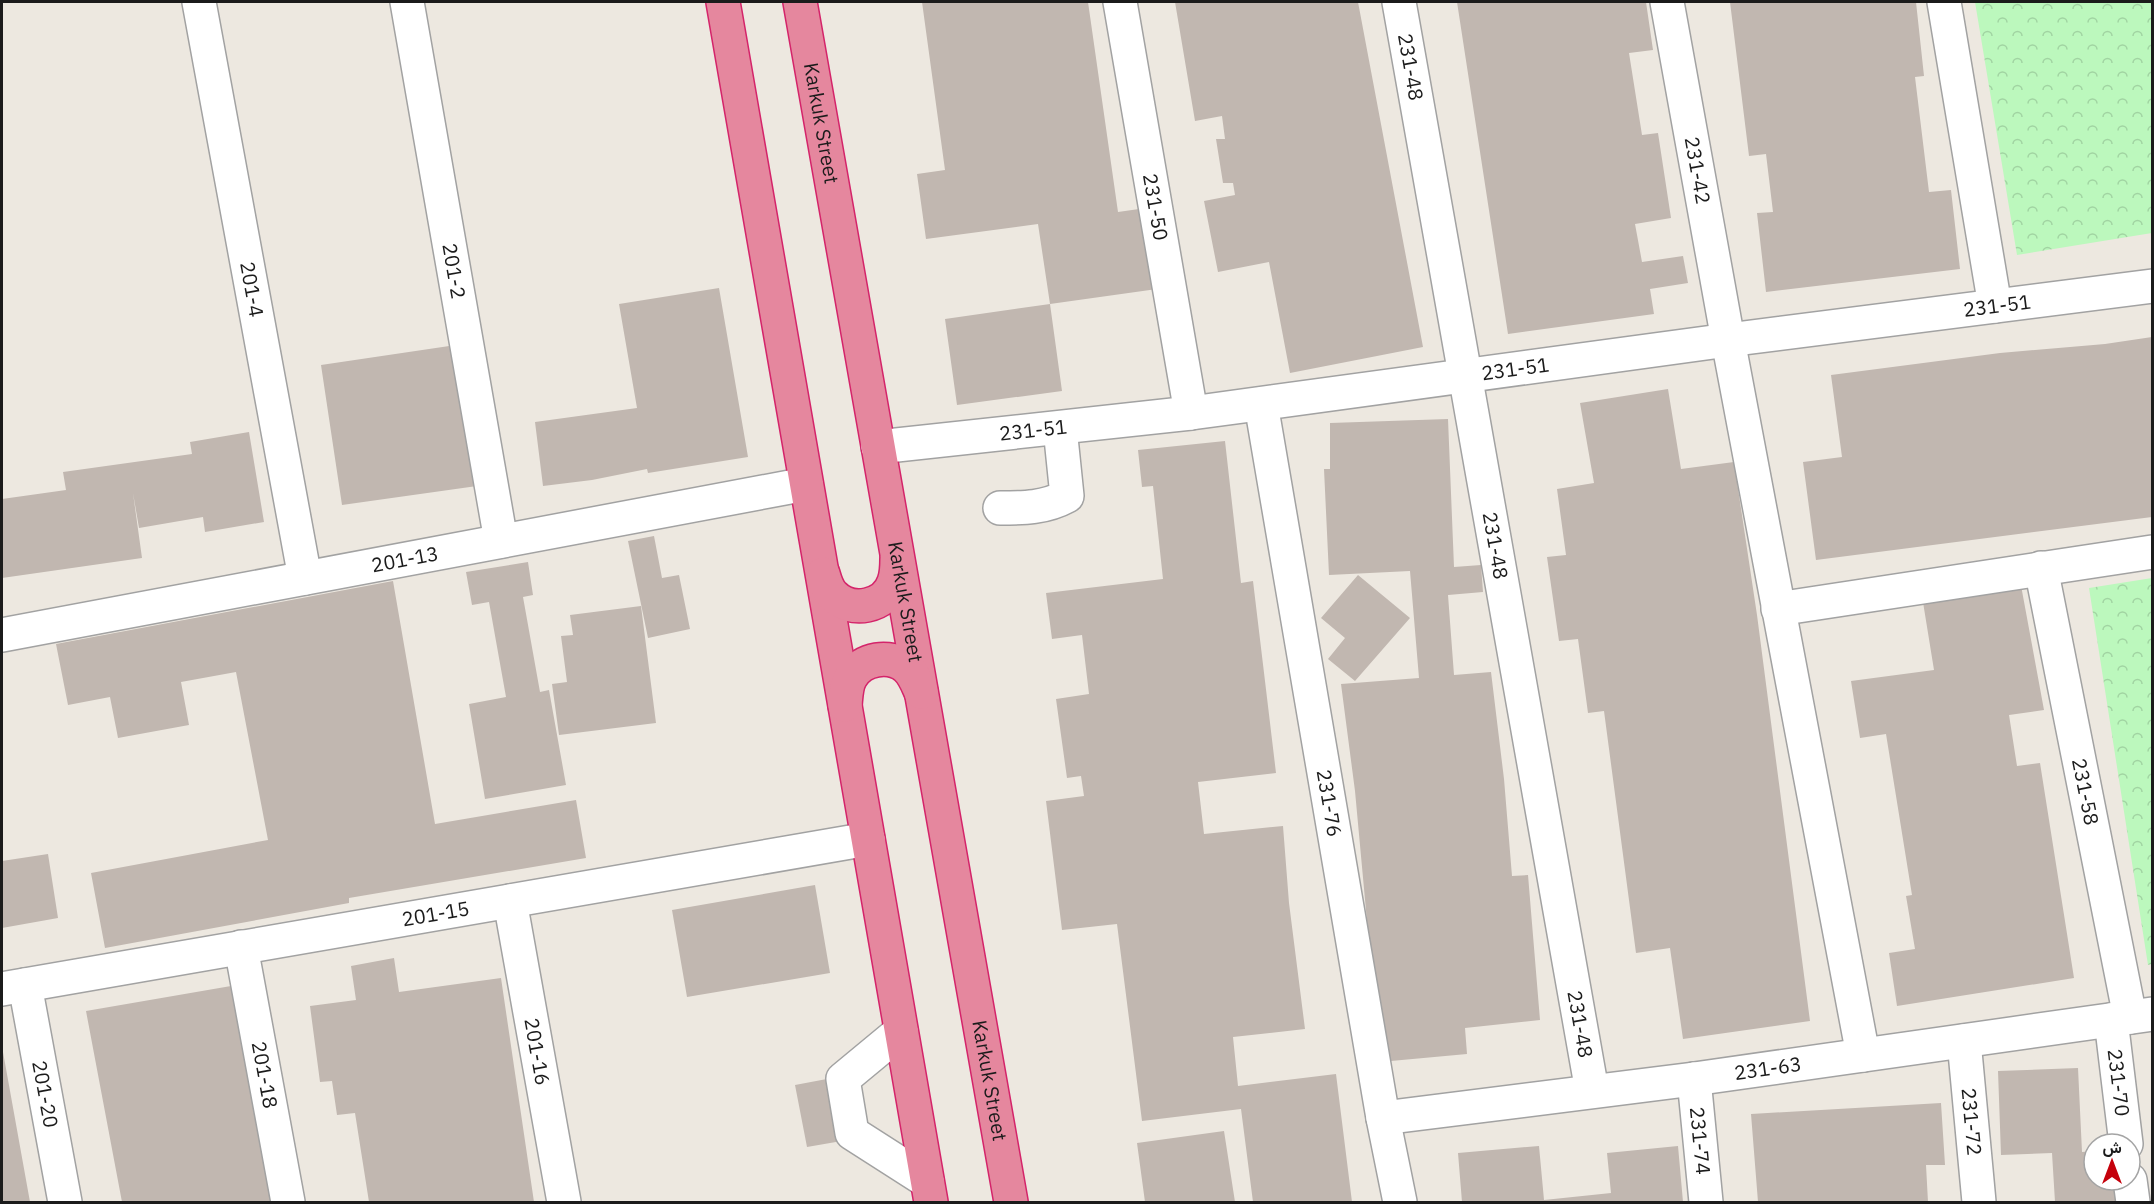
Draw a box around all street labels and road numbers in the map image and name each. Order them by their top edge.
street label: 231-48 [1392,31,1430,103]
street label: Karkuk Street [798,60,846,186]
street label: 231-42 [1679,134,1717,206]
street label: 231-50 [1137,171,1175,243]
street label: 201-2 [436,241,473,301]
street label: 201-4 [234,259,271,319]
street label: 231-51 [1962,288,2032,323]
street label: 231-51 [1480,350,1551,386]
street label: 231-51 [998,413,1068,447]
street label: 231-48 [1477,510,1515,581]
street label: 201-13 [369,539,441,578]
street label: Karkuk Street [882,539,930,664]
street label: 231-58 [2066,756,2106,828]
street label: 231-76 [1311,767,1349,839]
street label: 201-15 [400,894,471,933]
street label: 231-48 [1561,988,1600,1060]
street label: 201-16 [518,1016,557,1087]
street label: Karkuk Street [966,1018,1014,1143]
street label: 201-18 [246,1039,284,1111]
street label: 231-70 [2102,1047,2137,1118]
street label: 231-63 [1732,1050,1803,1086]
street label: 201-20 [26,1058,65,1130]
street label: 231-72 [1955,1087,1989,1157]
street label: 231-74 [1684,1106,1717,1176]

